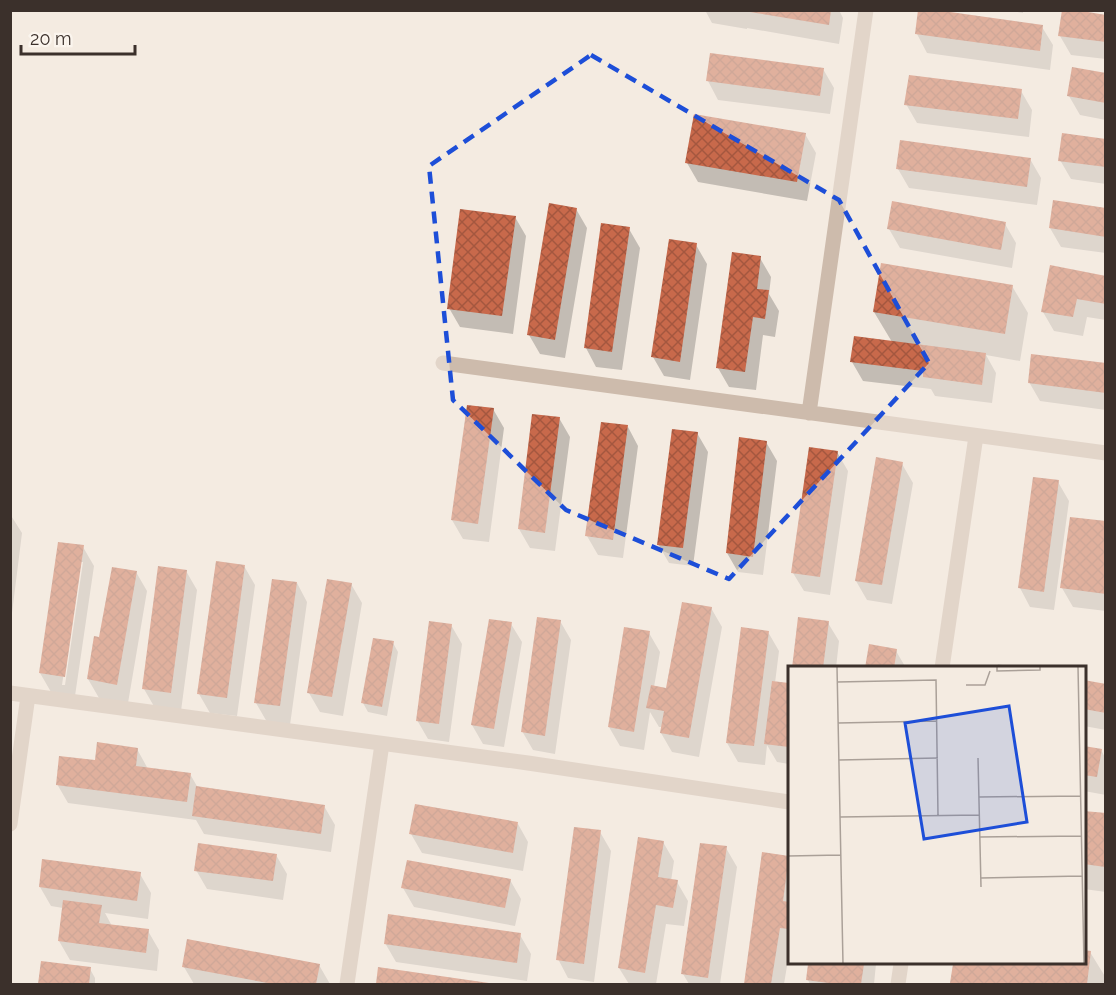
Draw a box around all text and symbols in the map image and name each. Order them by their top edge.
scale bar [21,18,135,56]
text: 20 m [30,28,72,49]
inset map [788,666,1086,965]

